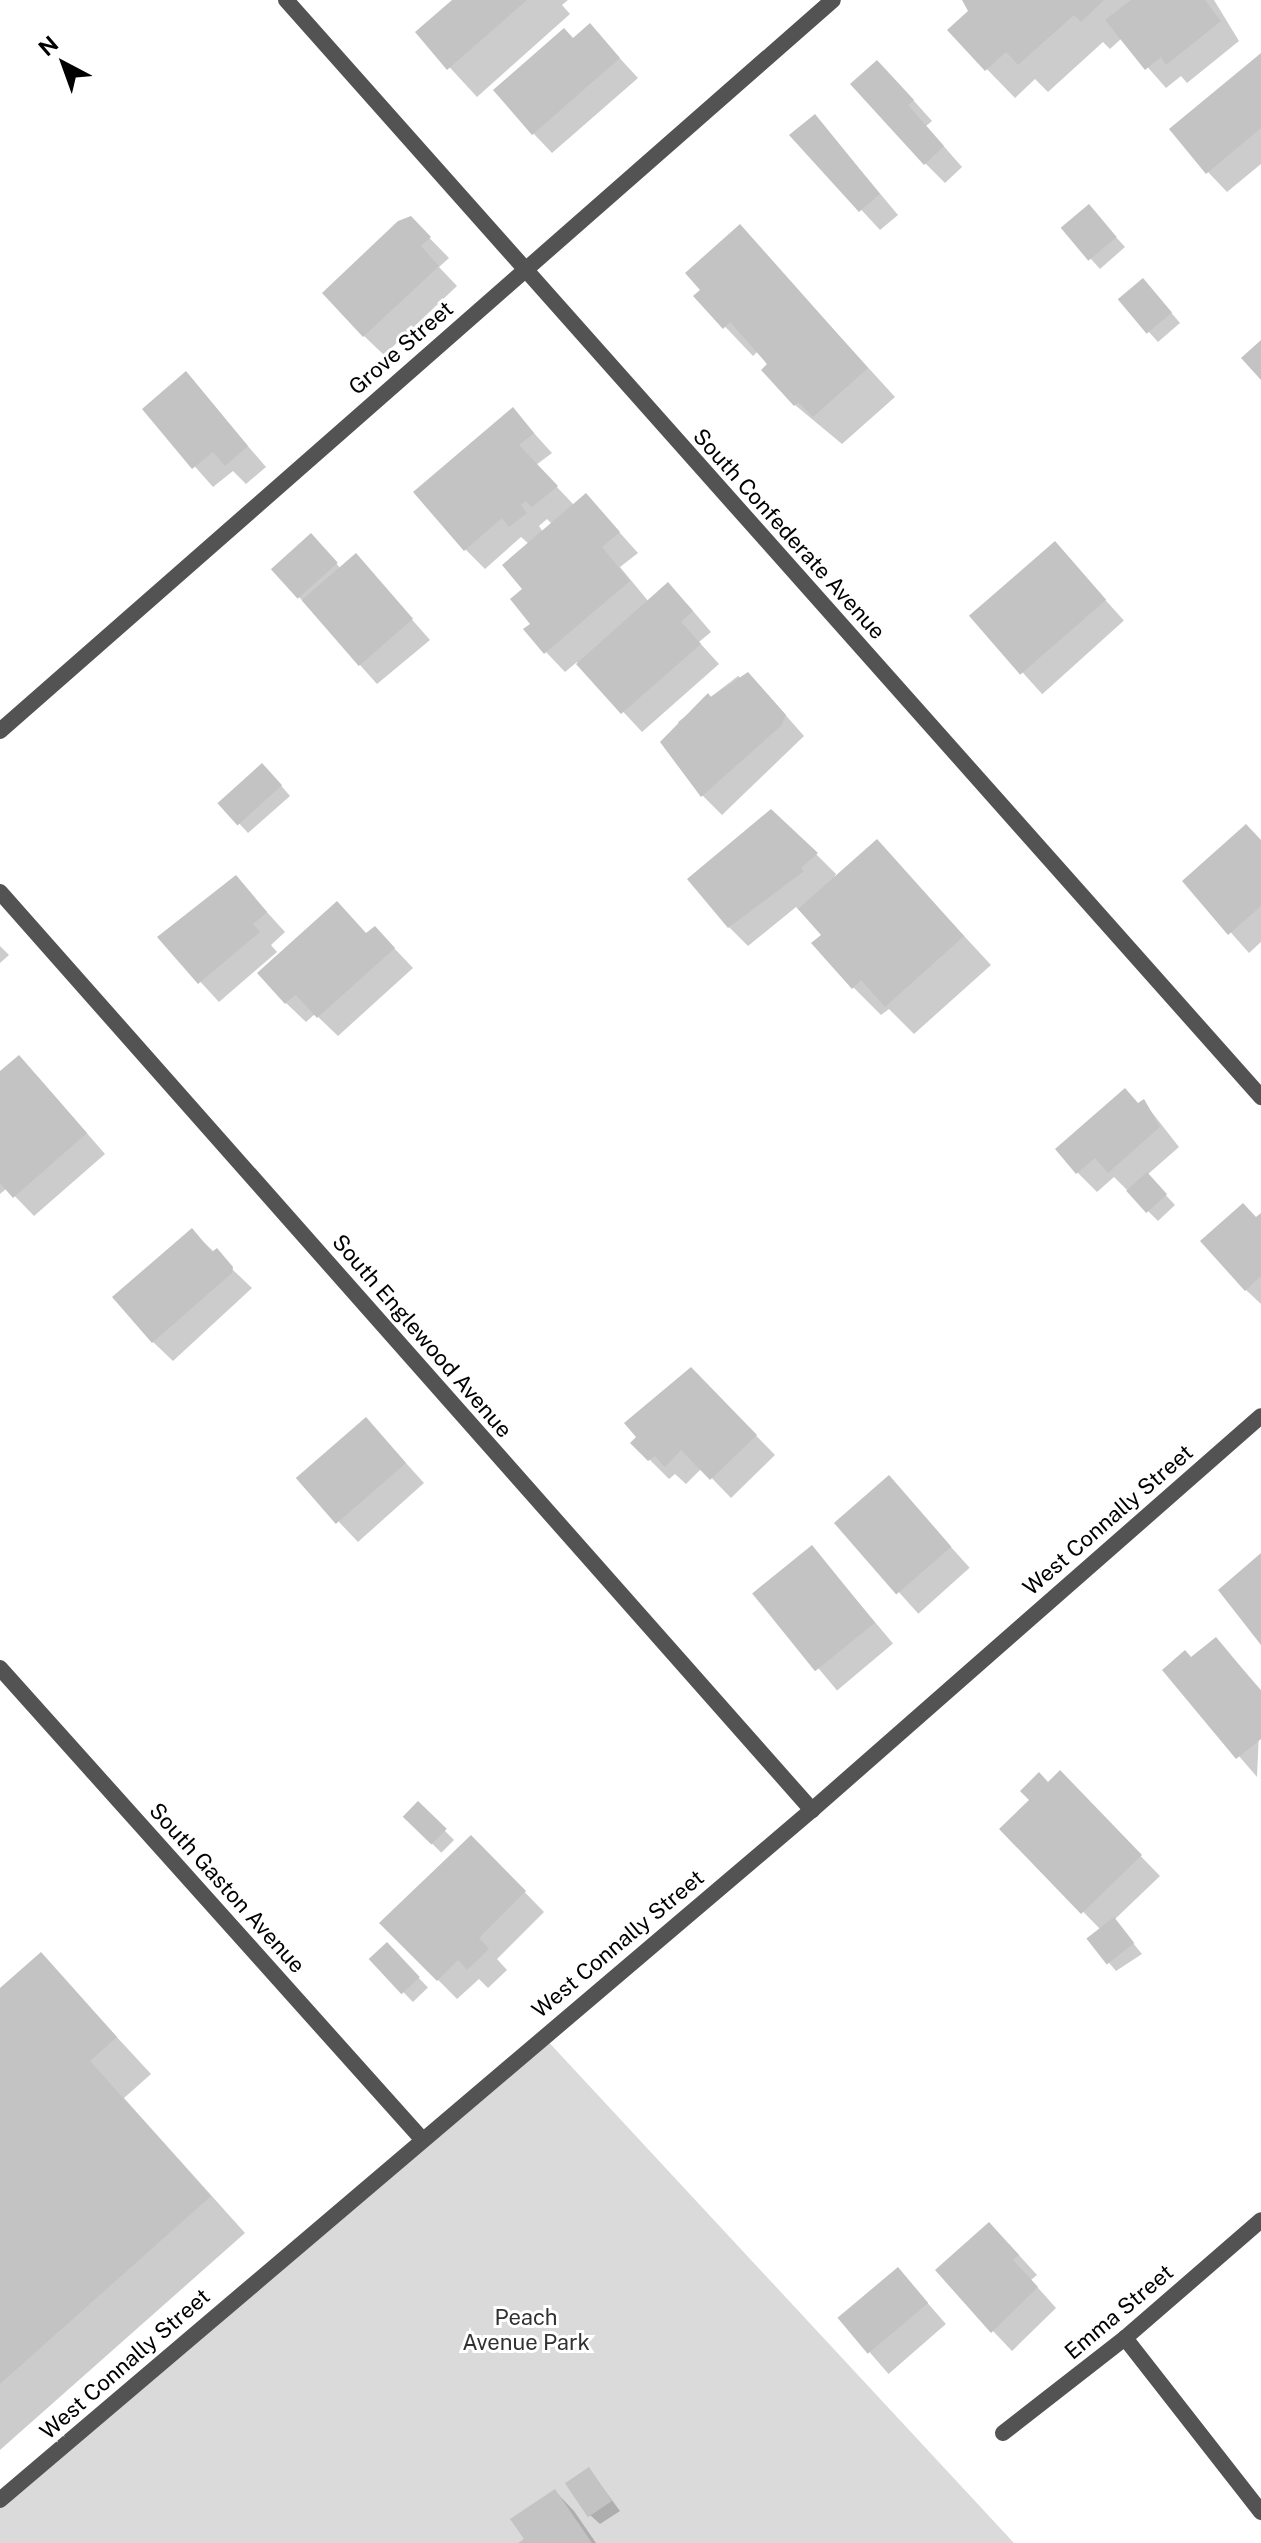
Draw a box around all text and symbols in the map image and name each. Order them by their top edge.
north arrow [24,24,104,104]
text: N [33,30,63,61]
street label: Grove Street [343,295,459,401]
street label: South Confederate Avenue [687,423,891,645]
street label: South Englewood Avenue [327,1229,517,1443]
street label: West Connally Street [1018,1439,1198,1601]
street label: South Gaston Avenue [144,1797,310,1979]
street label: West Connally Street [527,1864,709,2024]
street label: Emma Street [1060,2259,1178,2365]
street label: West Connally Street [35,2283,215,2445]
park label: Peach Avenue Park [462,2304,590,2356]

